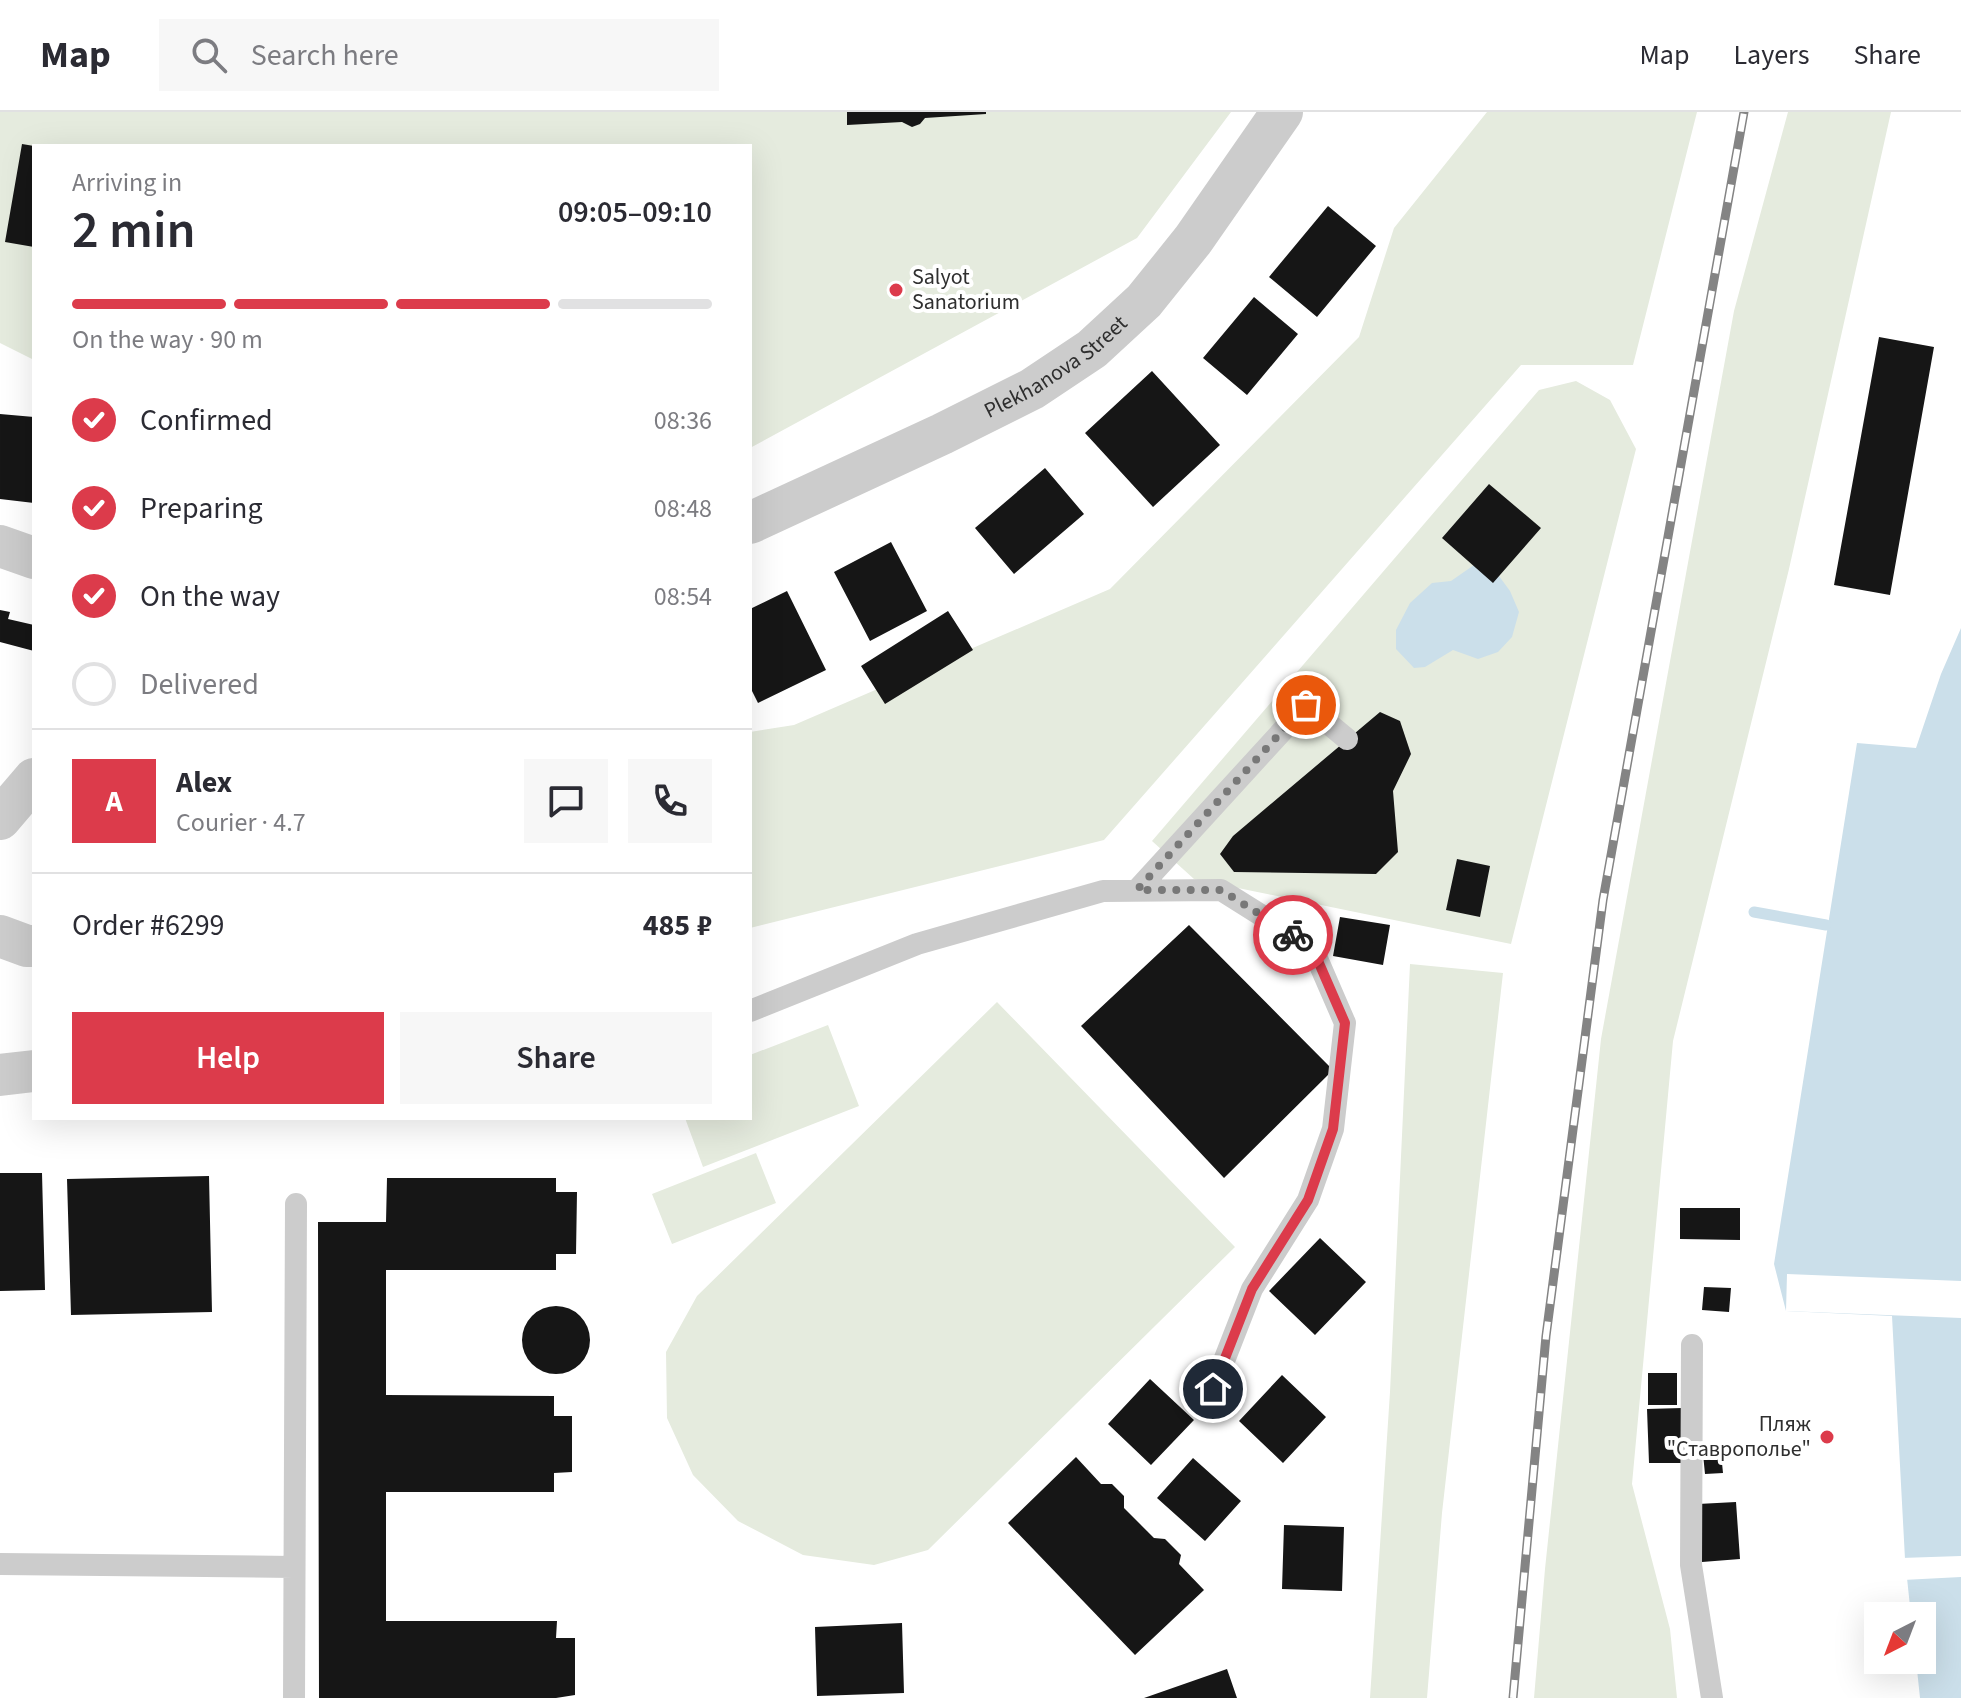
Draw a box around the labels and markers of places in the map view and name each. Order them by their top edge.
place label: Salyot Sanatorium [912,261,1020,318]
marker: Salyot Sanatorium [887,281,905,299]
pin [1272,671,1340,739]
pin [1179,1355,1247,1423]
place label: Пляж "Ставрополье" [1667,1408,1811,1465]
marker: Пляж "Ставрополье" [1818,1428,1836,1446]

